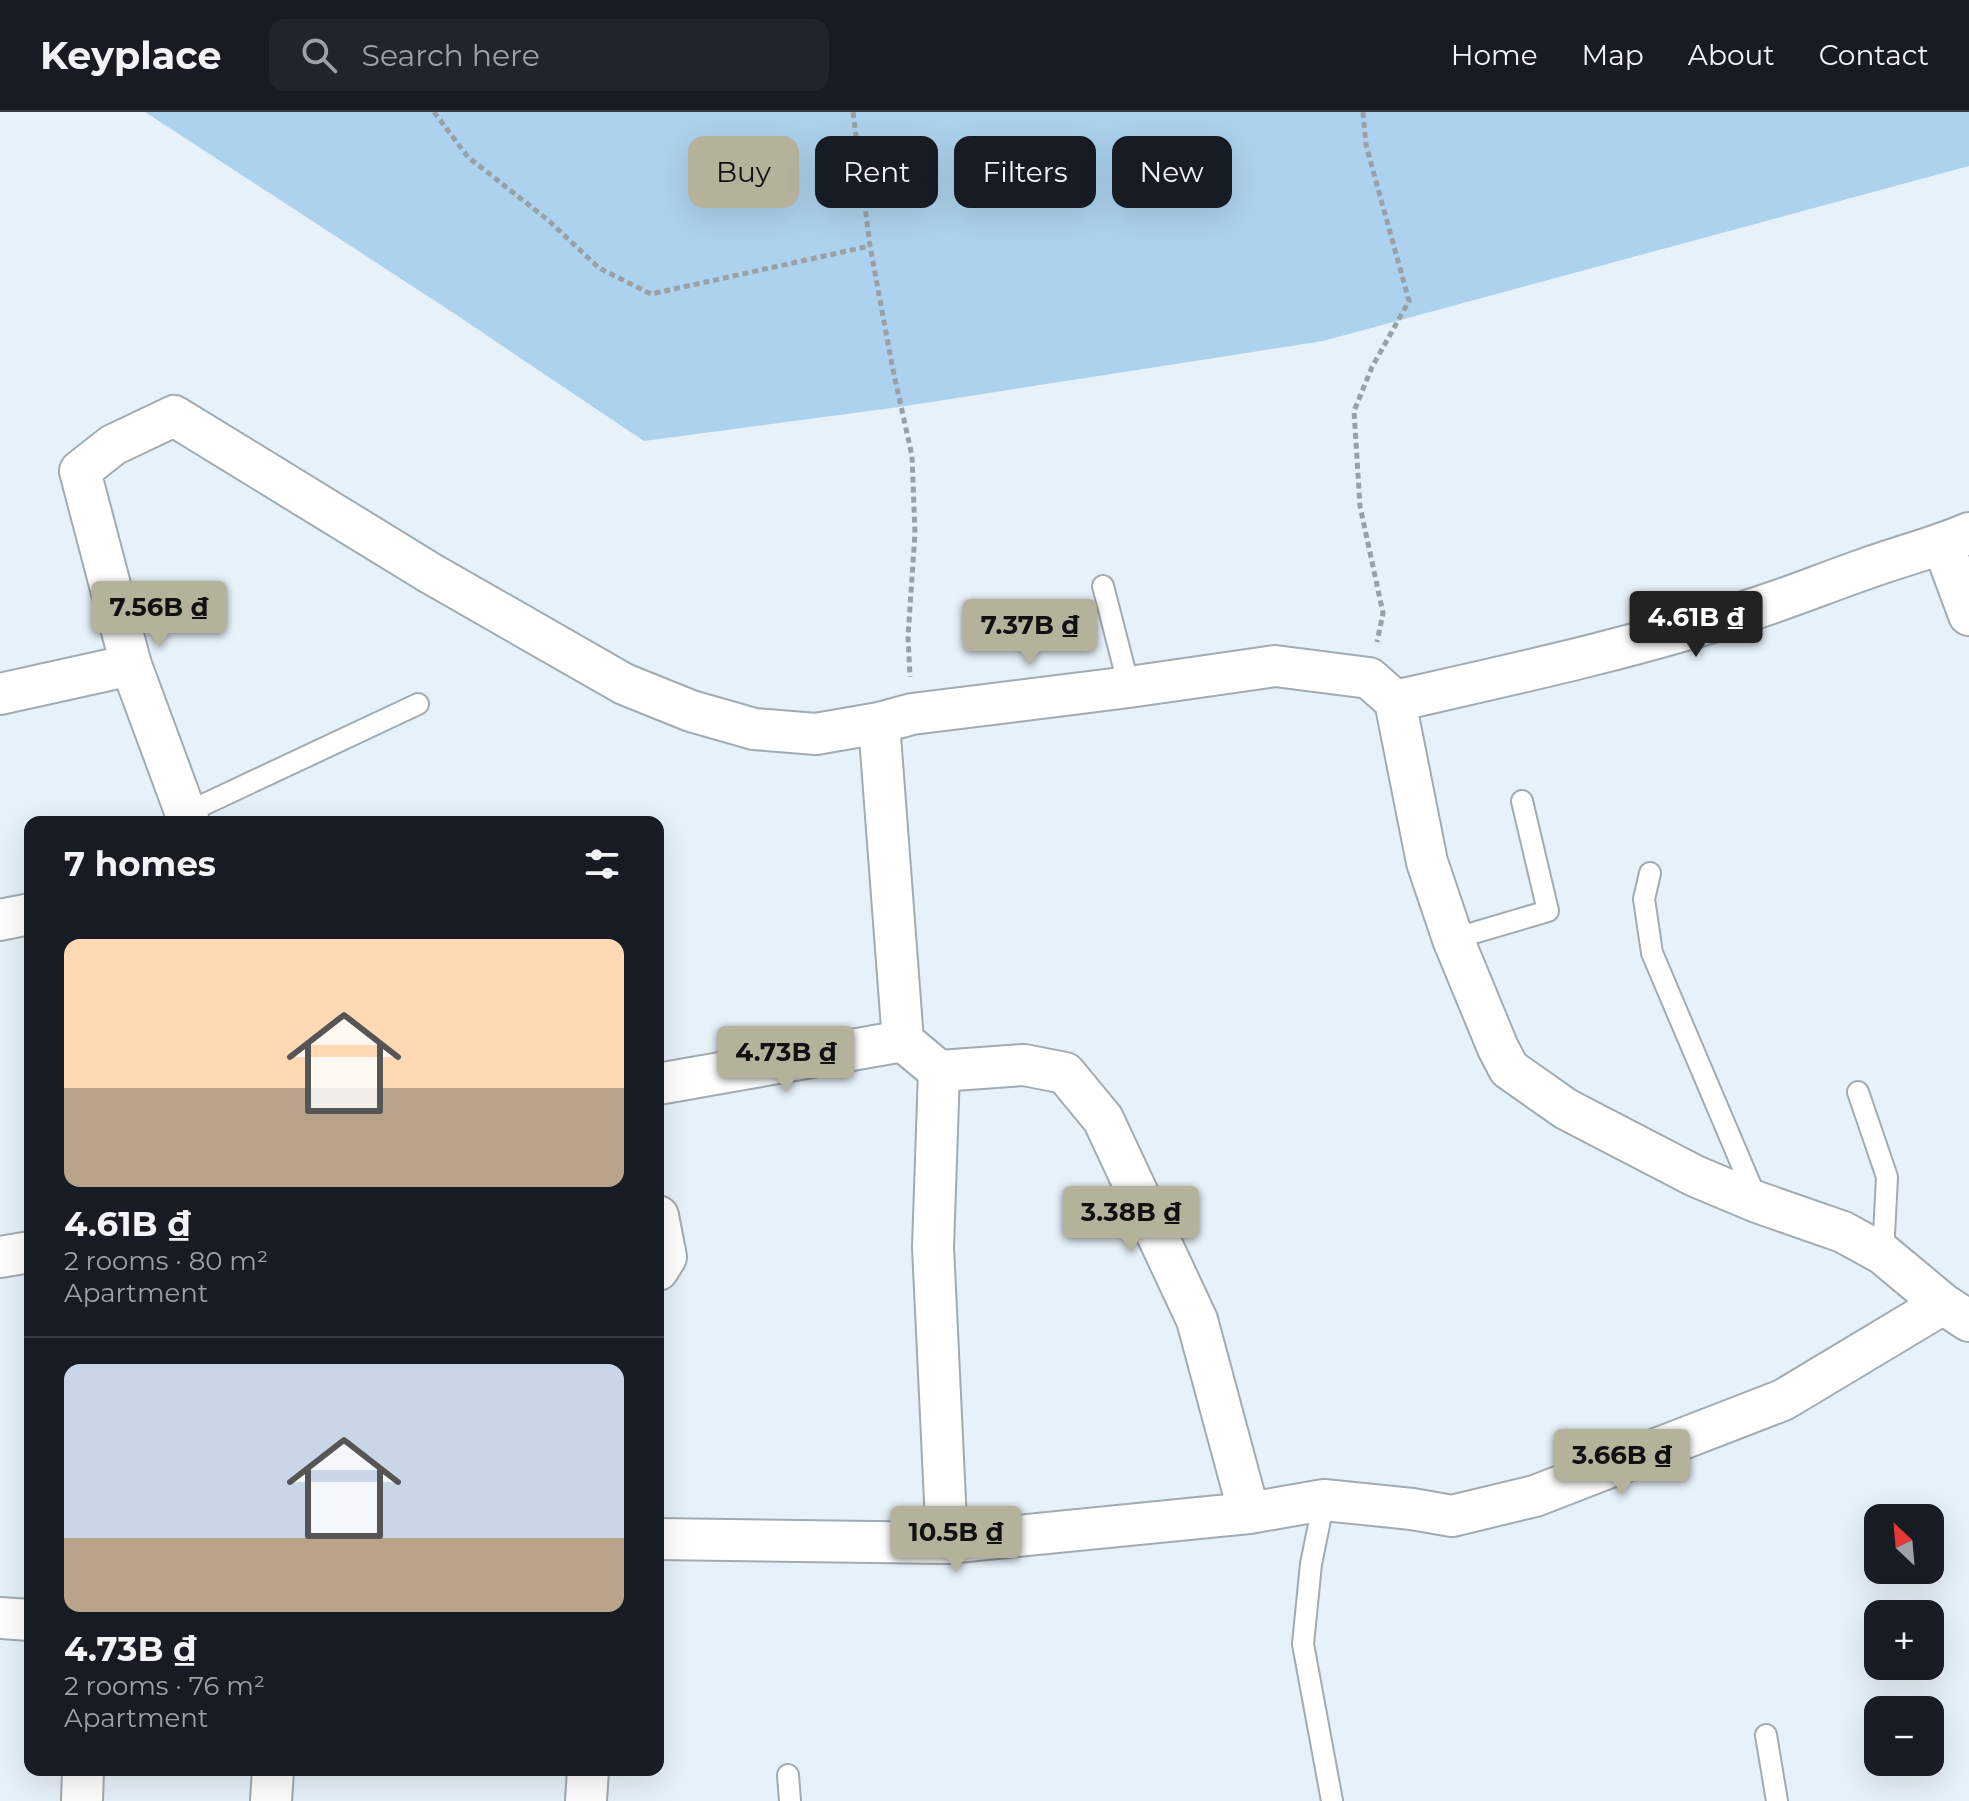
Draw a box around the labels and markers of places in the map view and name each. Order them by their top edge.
pin: 7.56B ₫ [85,581,233,649]
pin: 4.61B ₫ [1622,591,1770,659]
pin: 7.37B ₫ [956,599,1104,667]
pin: 4.73B ₫ [712,1026,860,1094]
pin: 3.38B ₫ [1057,1186,1205,1254]
pin: 3.66B ₫ [1548,1429,1696,1497]
pin: 10.5B ₫ [882,1506,1030,1574]

